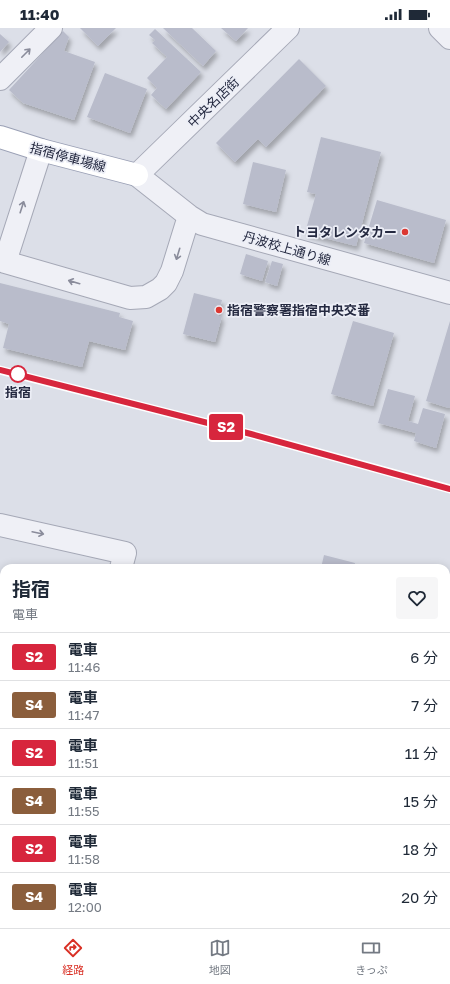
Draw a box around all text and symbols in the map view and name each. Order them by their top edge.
text: 11:40 [20,5,59,23]
one-way arrow [21,48,31,58]
street label: 中央名店街 [184,74,242,130]
street label: 指宿停車場線 [28,139,108,175]
one-way arrow [19,201,27,213]
place label: トヨタレンタカー [293,224,397,240]
marker: トヨタレンタカー [400,227,410,237]
street label: 丹波校上通り線 [241,228,333,268]
one-way arrow [174,247,181,260]
one-way arrow [68,278,81,286]
place label: 指宿警察署指宿中央交番 [227,302,370,318]
marker: 指宿警察署指宿中央交番 [214,305,224,315]
marker: 指宿 [9,365,27,383]
place label: 指宿 [5,384,31,400]
line badge: S2 [208,414,244,440]
text: S2 [217,418,235,435]
one-way arrow [31,530,44,538]
text: 指宿 [12,577,50,600]
button: heart [396,577,438,619]
text: 電車 [12,606,38,622]
text: 電車 [68,640,98,658]
text: S2 [25,648,43,665]
text: 6 分 [410,648,438,666]
text: 11:46 [68,659,100,675]
text: 電車 [68,688,98,706]
text: S4 [25,696,43,713]
text: 7 分 [411,696,438,714]
text: 11:47 [68,707,99,723]
text: 電車 [68,736,98,754]
text: S2 [25,744,43,761]
text: 11 分 [405,744,438,762]
text: 11:51 [68,755,98,771]
text: 電車 [68,784,98,802]
text: S4 [25,792,43,809]
text: 15 分 [403,792,438,810]
text: 11:55 [68,803,100,819]
text: 電車 [68,832,98,850]
text: S2 [25,840,43,857]
text: 18 分 [403,840,438,858]
text: 11:58 [68,851,100,867]
text: 電車 [68,880,98,898]
text: S4 [25,888,43,905]
text: 20 分 [401,888,438,906]
text: 12:00 [68,899,102,915]
tab: 経路 [62,937,84,977]
tab: 地図 [209,937,231,977]
tab: きっぷ [355,937,388,977]

